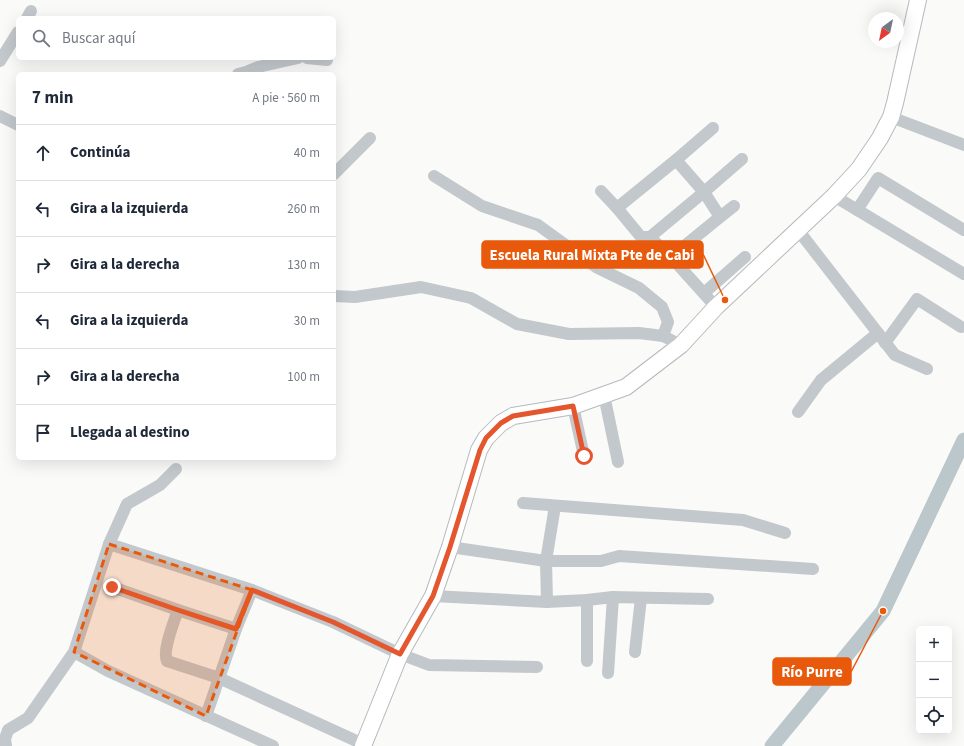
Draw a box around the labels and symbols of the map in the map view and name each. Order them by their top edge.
north arrow [868,12,904,48]
callout: Escuela Rural Mixta Pte de Cabi [482,241,703,268]
text: Escuela Rural Mixta Pte de Cabi [490,245,694,266]
route start [575,447,593,465]
route end [103,578,121,596]
callout: Río Purre [773,658,851,685]
text: Río Purre [781,662,843,683]

